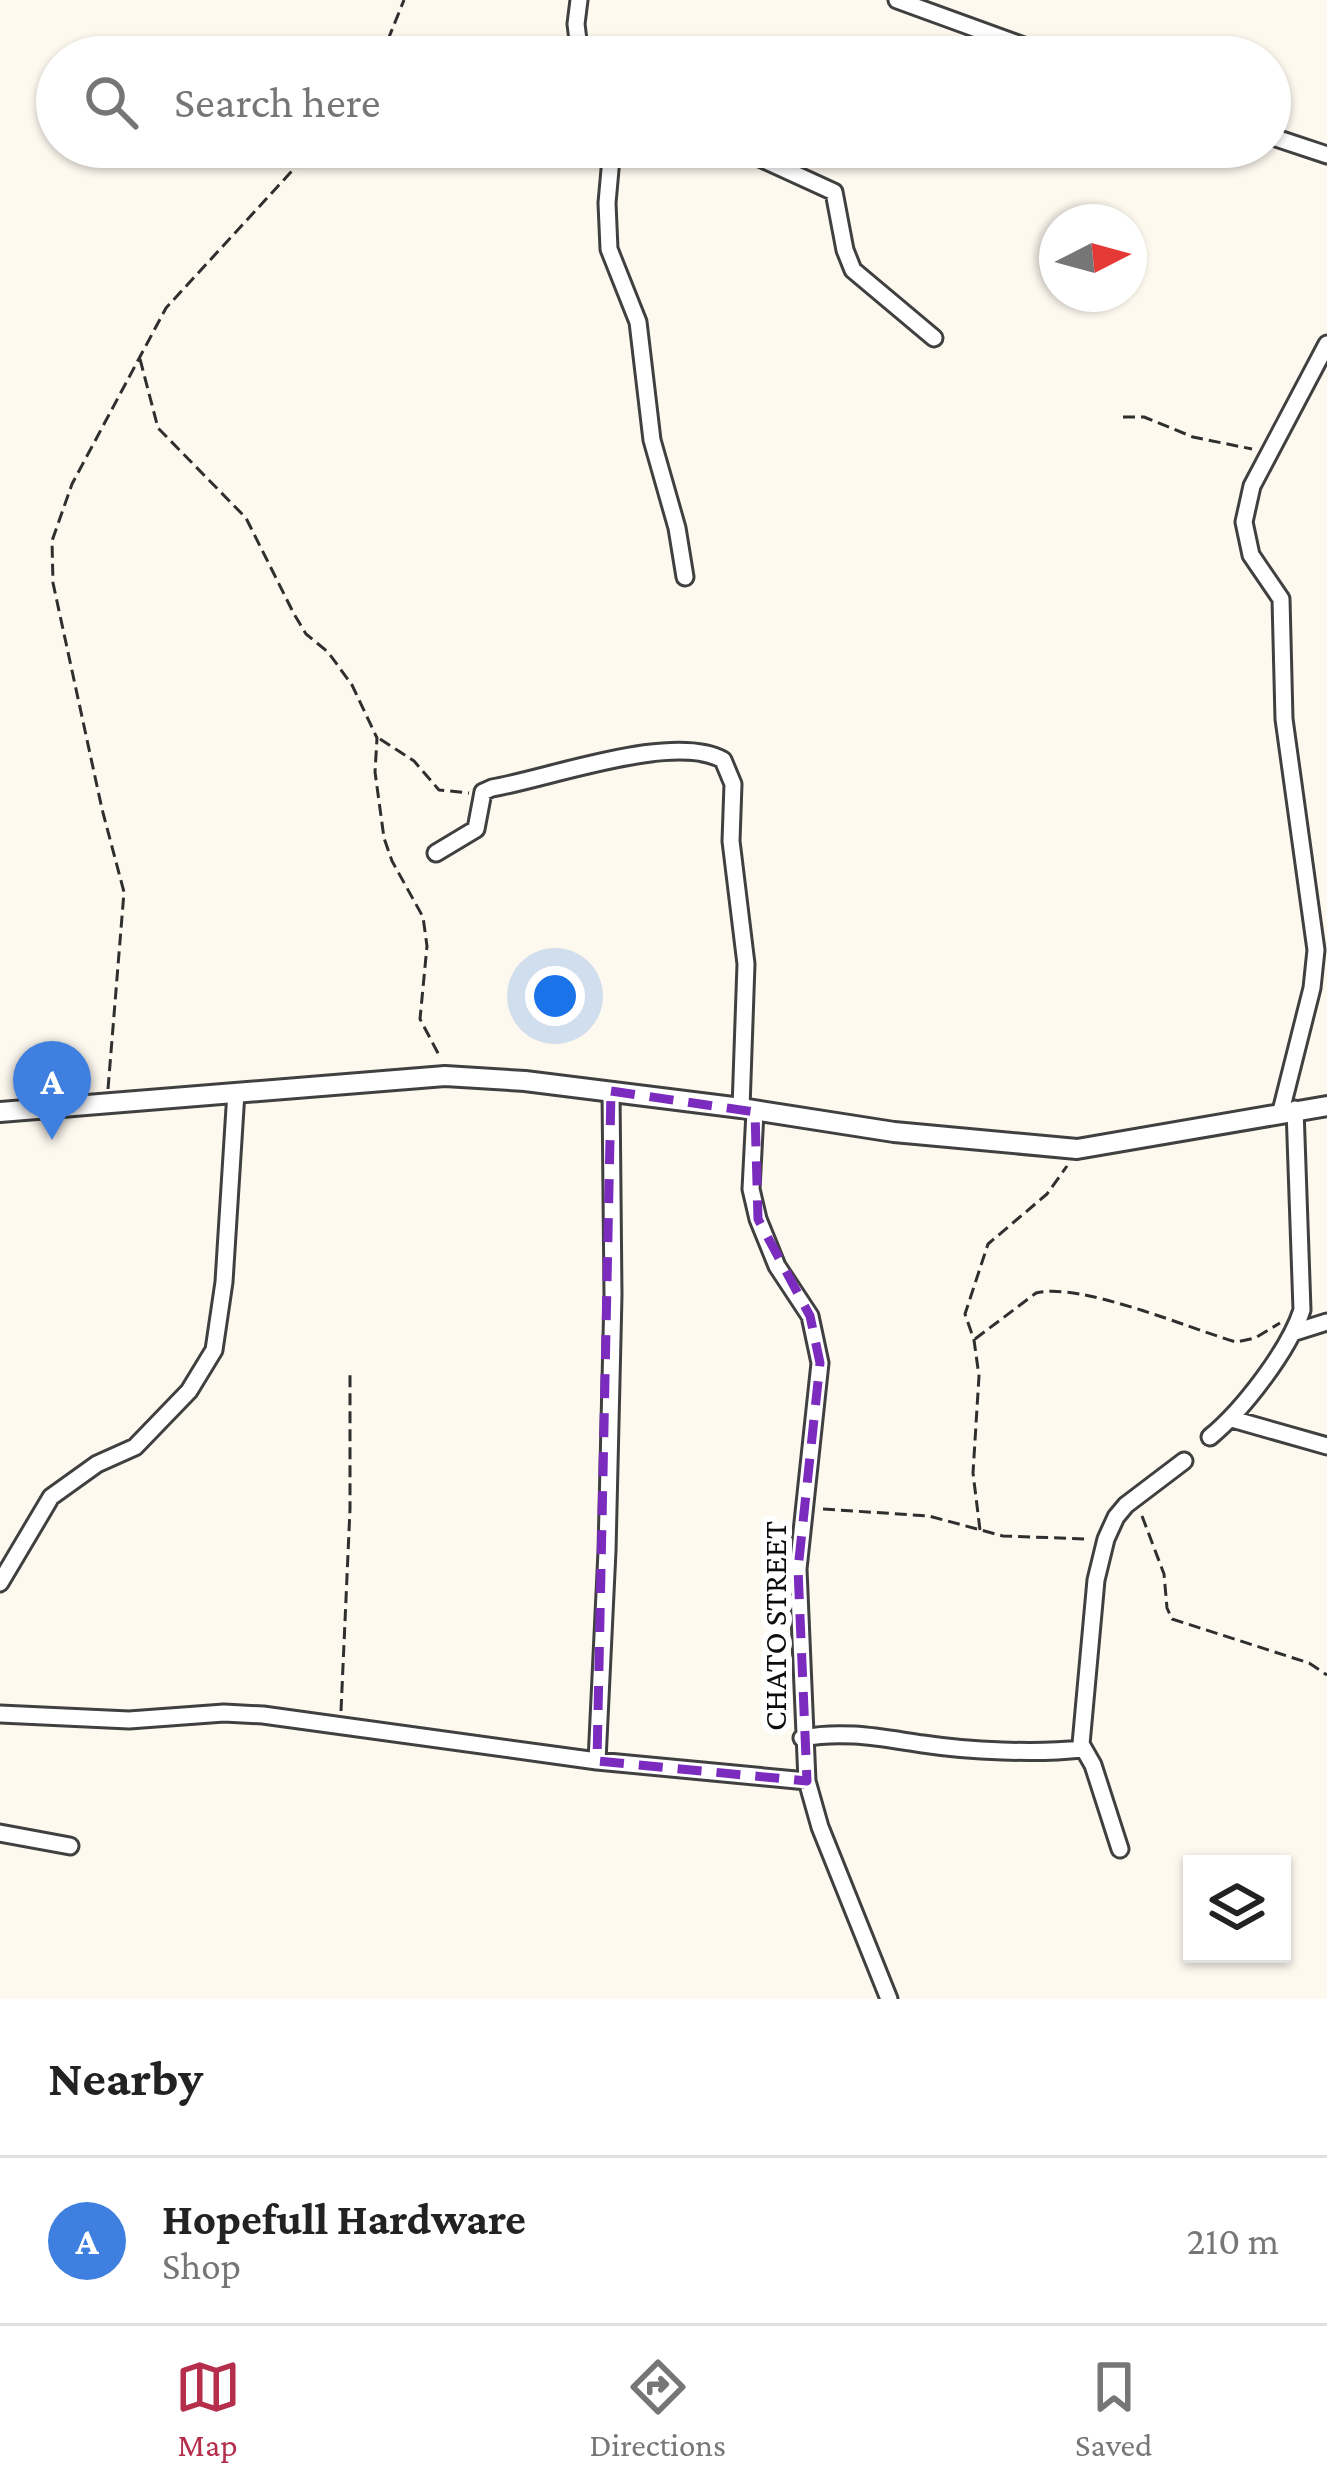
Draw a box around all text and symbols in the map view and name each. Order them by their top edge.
search box [36,36,1291,168]
icon: search [78,69,144,135]
text: Search here [174,77,381,127]
north arrow [1039,204,1147,312]
your location [525,966,585,1026]
pin: A [13,1041,91,1140]
street label: CHATO STREET [756,1521,793,1731]
map controls [1183,1855,1291,1963]
button: layers [1183,1855,1291,1963]
text: Nearby [48,2049,203,2106]
text: Hopefull Hardware [162,2194,526,2244]
text: A [75,2219,99,2262]
text: 210 m [1187,2219,1279,2262]
text: Shop [162,2244,241,2287]
tab: Map [175,2354,241,2463]
tab: Directions [590,2354,726,2463]
tab: Saved [1075,2354,1152,2463]

